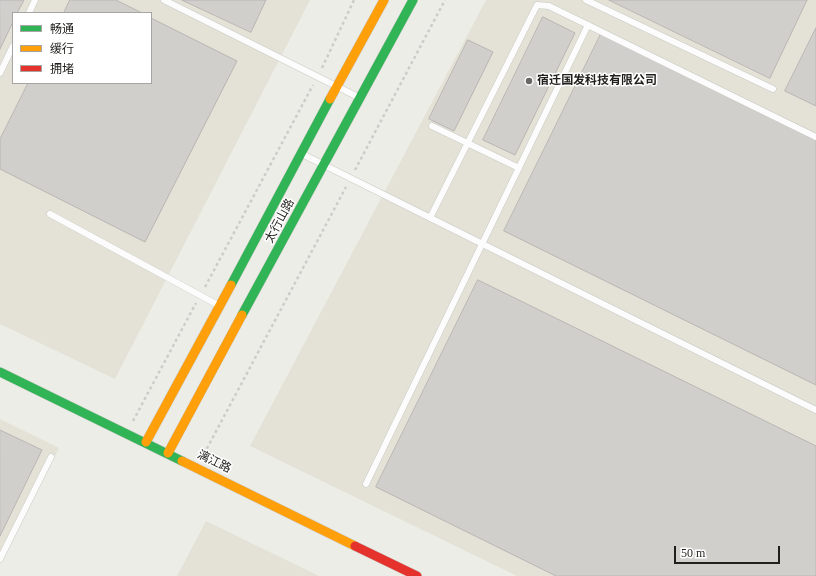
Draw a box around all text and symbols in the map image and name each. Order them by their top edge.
legend [12,12,152,84]
text: 畅通 [50,22,74,36]
text: 缓行 [50,42,74,56]
text: 拥堵 [50,62,74,76]
place label: 宿迁国发科技有限公司 [537,74,657,88]
marker: 宿迁国发科技有限公司 [524,76,534,86]
street label: 太行山路 [262,196,298,246]
street label: 漓江路 [195,448,233,476]
scale bar [676,538,782,564]
text: 50 m [681,546,705,560]

